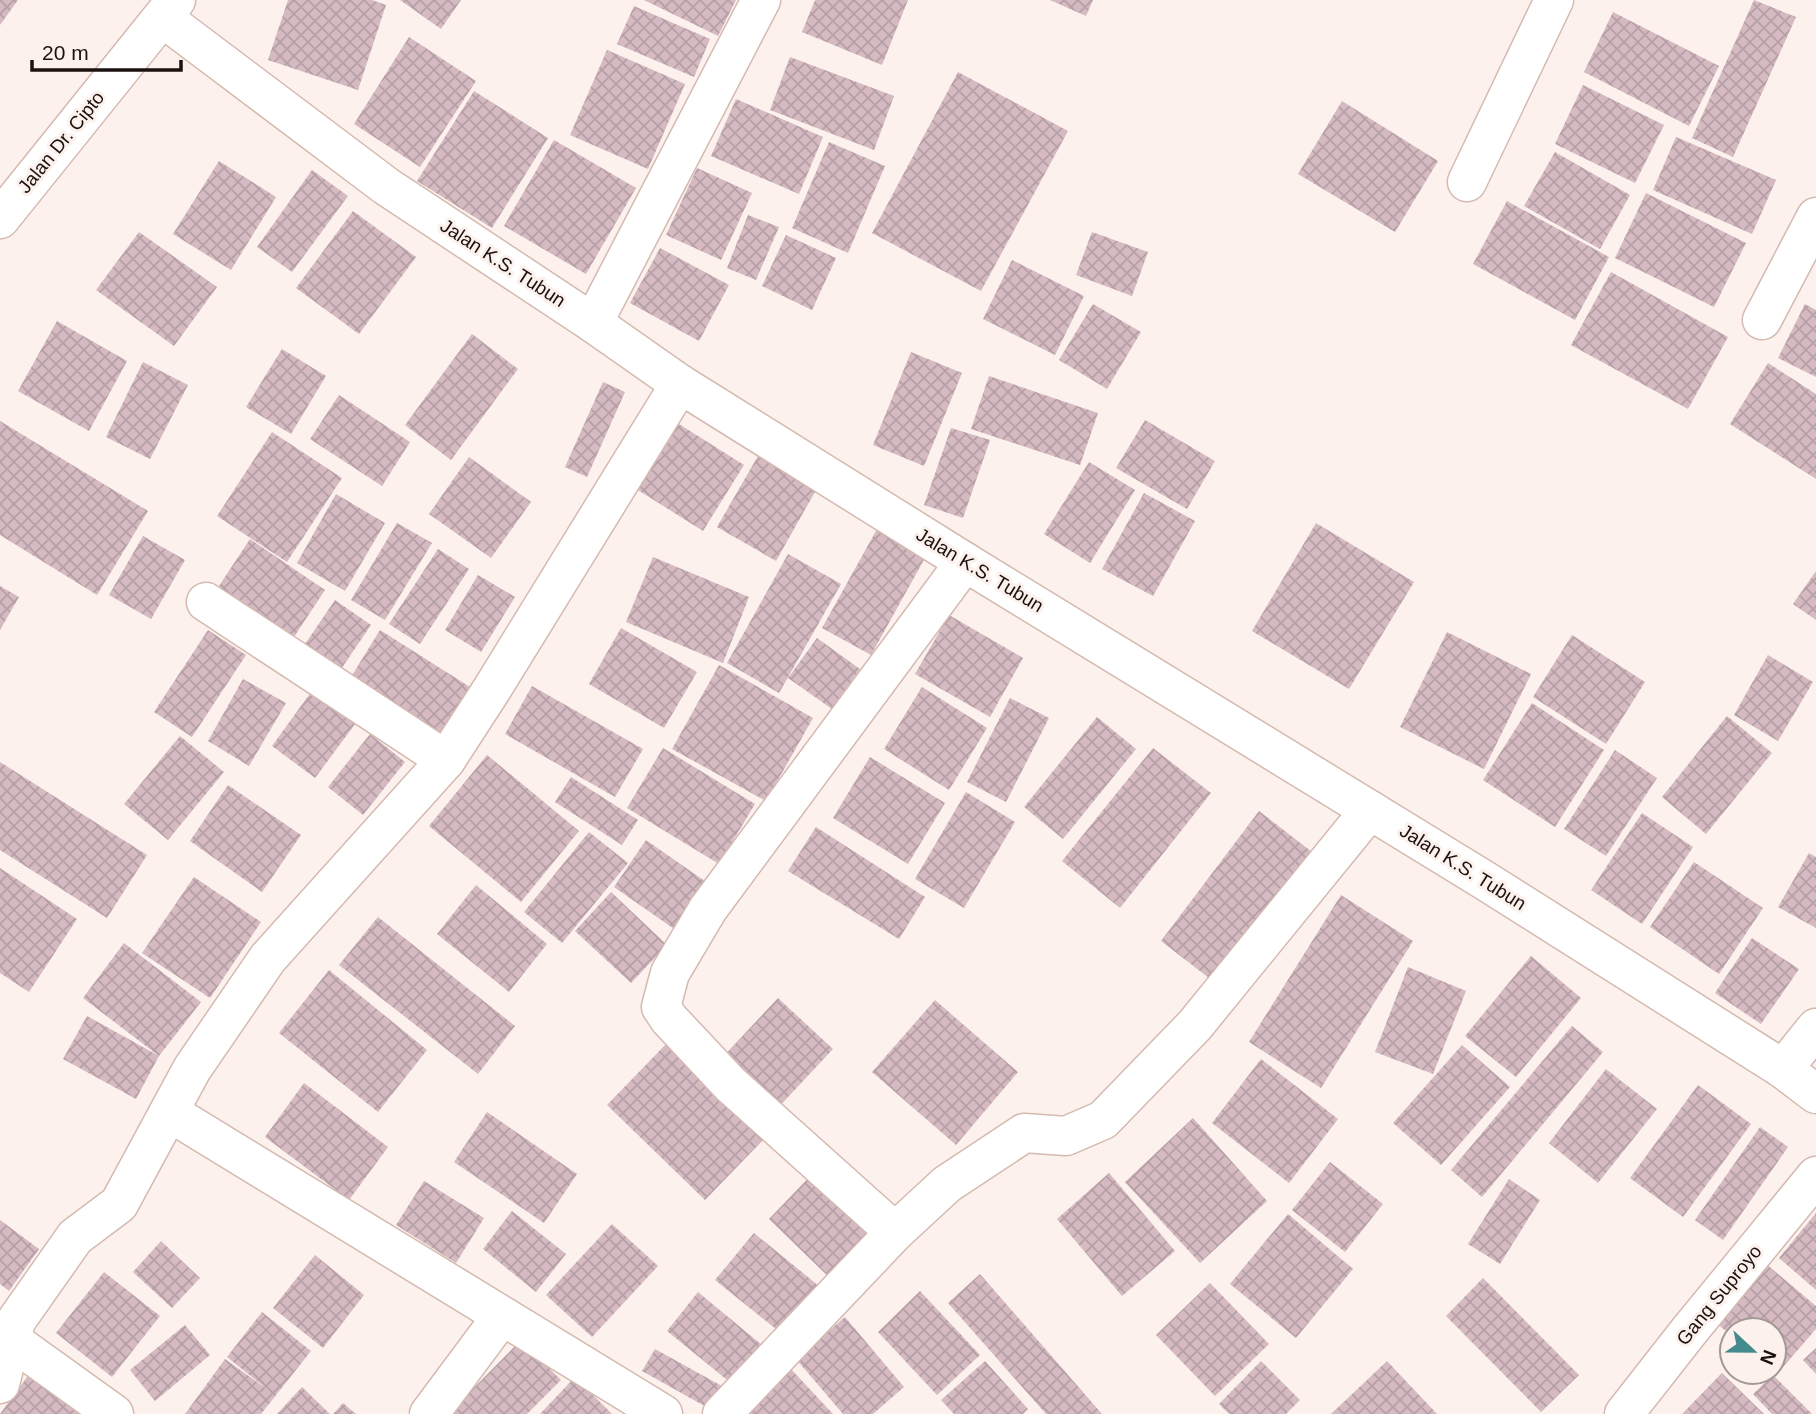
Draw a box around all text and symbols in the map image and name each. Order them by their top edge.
scale bar [32,28,180,72]
text: 20 m [42,41,89,64]
street label: Jalan Dr. Cipto [14,87,108,197]
street label: Jalan K.S. Tubun [437,215,569,311]
street label: Jalan K.S. Tubun [913,524,1047,616]
street label: Jalan K.S. Tubun [1396,820,1530,914]
street label: Gang Suproyo [1672,1241,1766,1349]
north arrow [1718,1316,1788,1386]
text: N [1756,1347,1781,1367]

